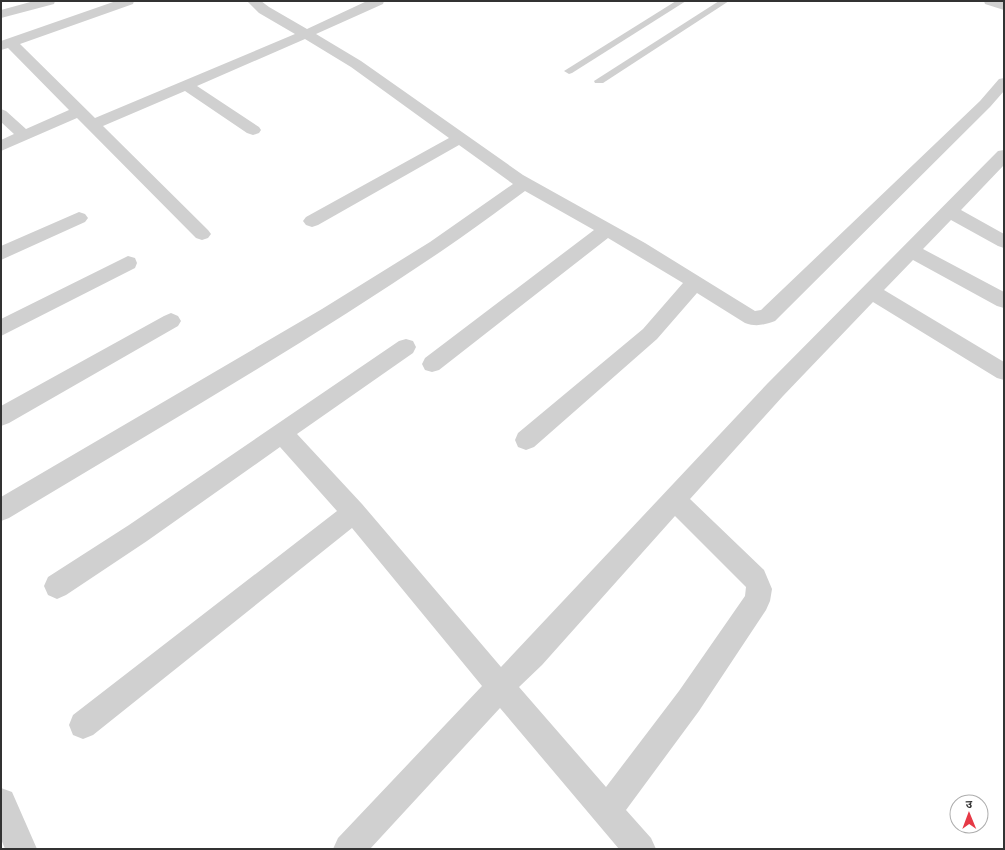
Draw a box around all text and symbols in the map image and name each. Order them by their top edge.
north arrow [949,794,989,834]
text: उ [966,798,973,811]

